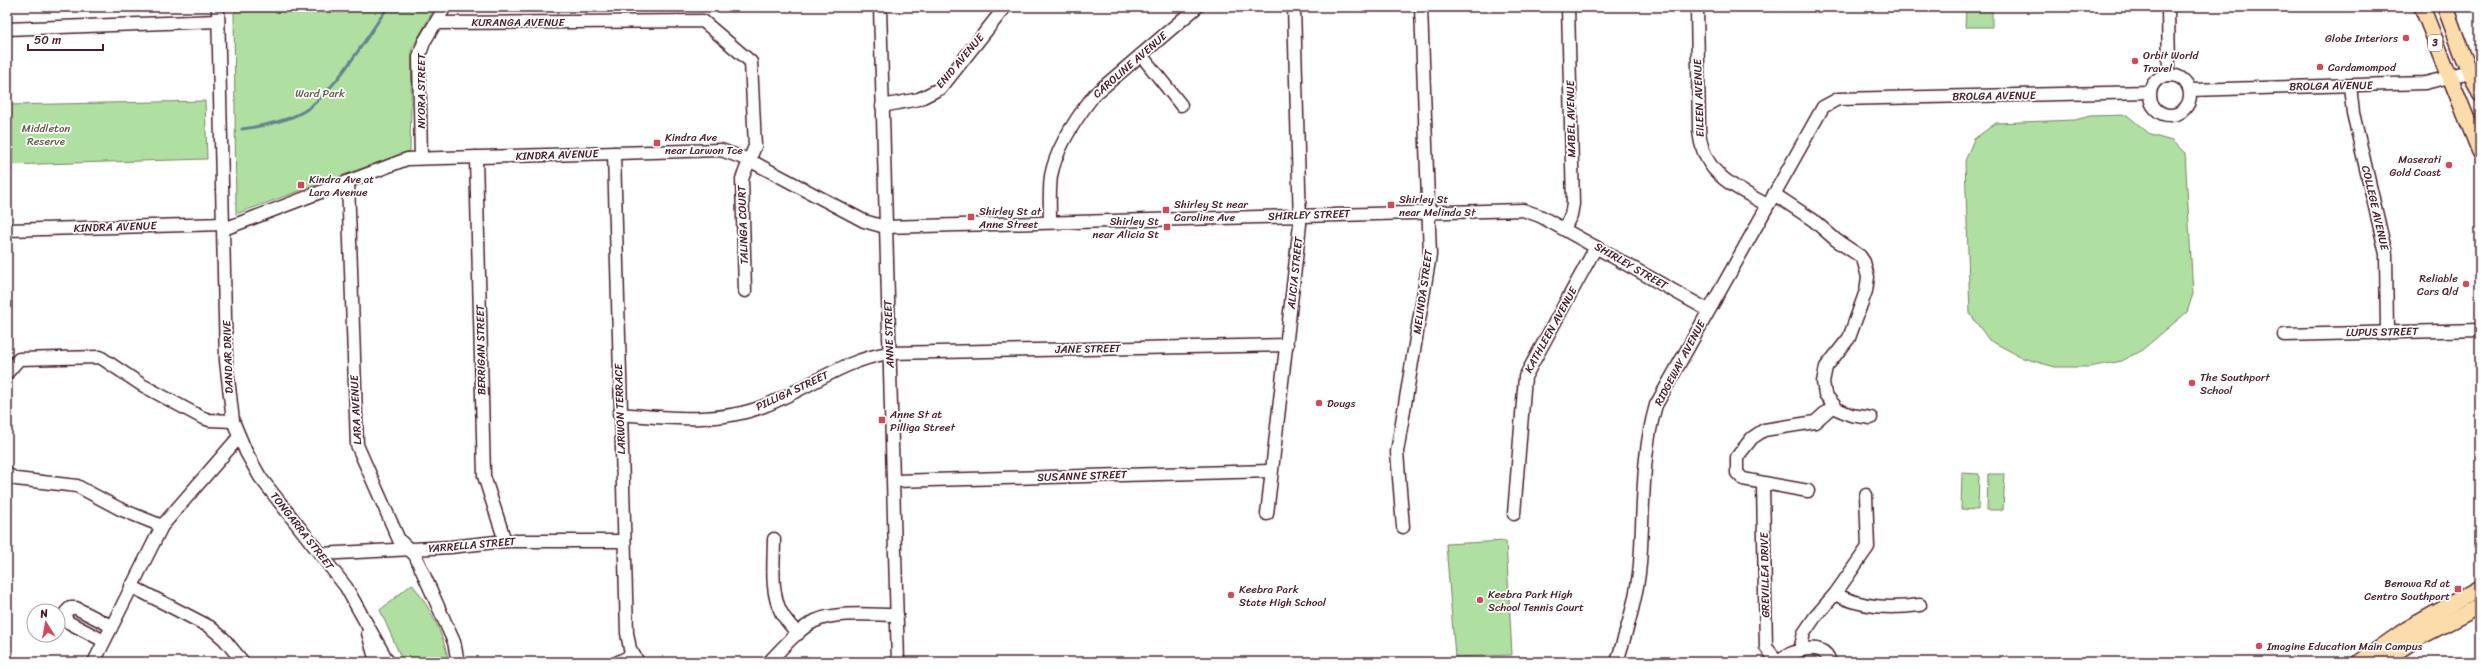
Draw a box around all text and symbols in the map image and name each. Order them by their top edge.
street label: KURANGA AVENUE [471,13,565,32]
scale bar [28,26,103,52]
street label: CAROLINE AVENUE [1088,26,1172,103]
street label: ENID AVENUE [931,28,989,93]
text: 50 m [34,29,61,51]
place label: Globe Interiors [2325,29,2399,48]
marker: Globe Interiors [2401,33,2411,43]
road number: 3 [2428,35,2442,51]
place label: Orbit World Travel [2143,46,2200,78]
street label: NYORA STREET [412,53,431,129]
marker: Orbit World Travel [2130,56,2140,66]
street label: EILEEN AVENUE [1688,58,1710,137]
place label: Cardamompod [2328,58,2397,77]
marker: Cardamompod [2315,62,2325,72]
street label: BROLGA AVENUE [2289,76,2374,96]
street label: MABEL AVENUE [1561,79,1581,158]
park label: Ward Park [295,84,345,103]
street label: BROLGA AVENUE [1952,86,2037,106]
park label: Middleton Reserve [22,119,70,151]
place label: Kindra Ave near Larwon Tce [665,128,743,160]
marker: Kindra Ave near Larwon Tce [652,138,662,148]
street label: KINDRA AVENUE [515,144,600,166]
place label: Maserati Gold Coast [2389,150,2442,182]
marker: Maserati Gold Coast [2444,160,2454,170]
street label: COLLEGE AVENUE [2356,164,2394,253]
place label: Kindra Ave at Lara Avenue [309,170,374,202]
marker: Kindra Ave at Lara Avenue [296,180,306,190]
street label: TALINGA COURT [732,184,754,265]
place label: Shirley St near Melinda St [1399,190,1476,222]
place label: Shirley St near Caroline Ave [1174,195,1249,227]
marker: Shirley St near Melinda St [1386,200,1396,210]
place label: Shirley St at Anne Street [978,202,1042,234]
street label: SHIRLEY STREET [1268,204,1351,226]
marker: Shirley St near Caroline Ave [1161,205,1171,215]
marker: Shirley St at Anne Street [966,212,976,222]
place label: Shirley St near Alicia St [1093,212,1159,244]
street label: KINDRA AVENUE [73,216,158,238]
marker: Shirley St near Alicia St [1162,222,1172,232]
street label: ALICIA STREET [1282,235,1308,311]
street label: SHIRLEY STREET [1591,237,1672,295]
street label: MELINDA STREET [1408,247,1438,335]
place label: Reliable Cars Qld [2417,269,2459,301]
marker: Reliable Cars Qld [2461,279,2471,289]
street label: KATHLEEN AVENUE [1519,283,1583,377]
street label: ANNE STREET [878,299,900,369]
street label: BERRIGAN STREET [471,304,491,395]
street label: RIDGEWAY AVENUE [1649,316,1711,409]
street label: DANDAR DRIVE [217,319,239,394]
street label: LUPUS STREET [2346,322,2419,342]
street label: JANE STREET [1054,339,1121,359]
street label: LARWON TERRACE [609,362,631,455]
street label: PILLIGA STREET [752,365,833,416]
place label: The Southport School [2200,368,2270,400]
street label: LARA AVENUE [345,374,367,445]
marker: The Southport School [2187,378,2197,388]
place label: Dougs [1327,394,1357,413]
marker: Dougs [1314,398,1324,408]
place label: Anne St at Pilliga Street [889,405,955,437]
marker: Anne St at Pilliga Street [877,415,887,425]
street label: SUSANNE STREET [1037,465,1128,487]
street label: TONGARRA STREET [265,488,339,575]
street label: GREVILLEA DRIVE [1755,531,1775,618]
street label: YARRELLA STREET [428,532,517,558]
place label: Benowa Rd at Centro Southport [2364,574,2450,606]
place label: Keebra Park State High School [1239,580,1327,612]
marker: Benowa Rd at Centro Southport [2453,584,2463,594]
place label: Keebra Park High School Tennis Court [1488,585,1584,617]
marker: Keebra Park State High School [1226,590,1236,600]
marker: Keebra Park High School Tennis Court [1475,595,1485,605]
north arrow [26,603,66,643]
text: N [38,604,50,624]
place label: Imagine Education Main Campus [2266,637,2424,656]
marker: Imagine Education Main Campus [2254,641,2264,651]

